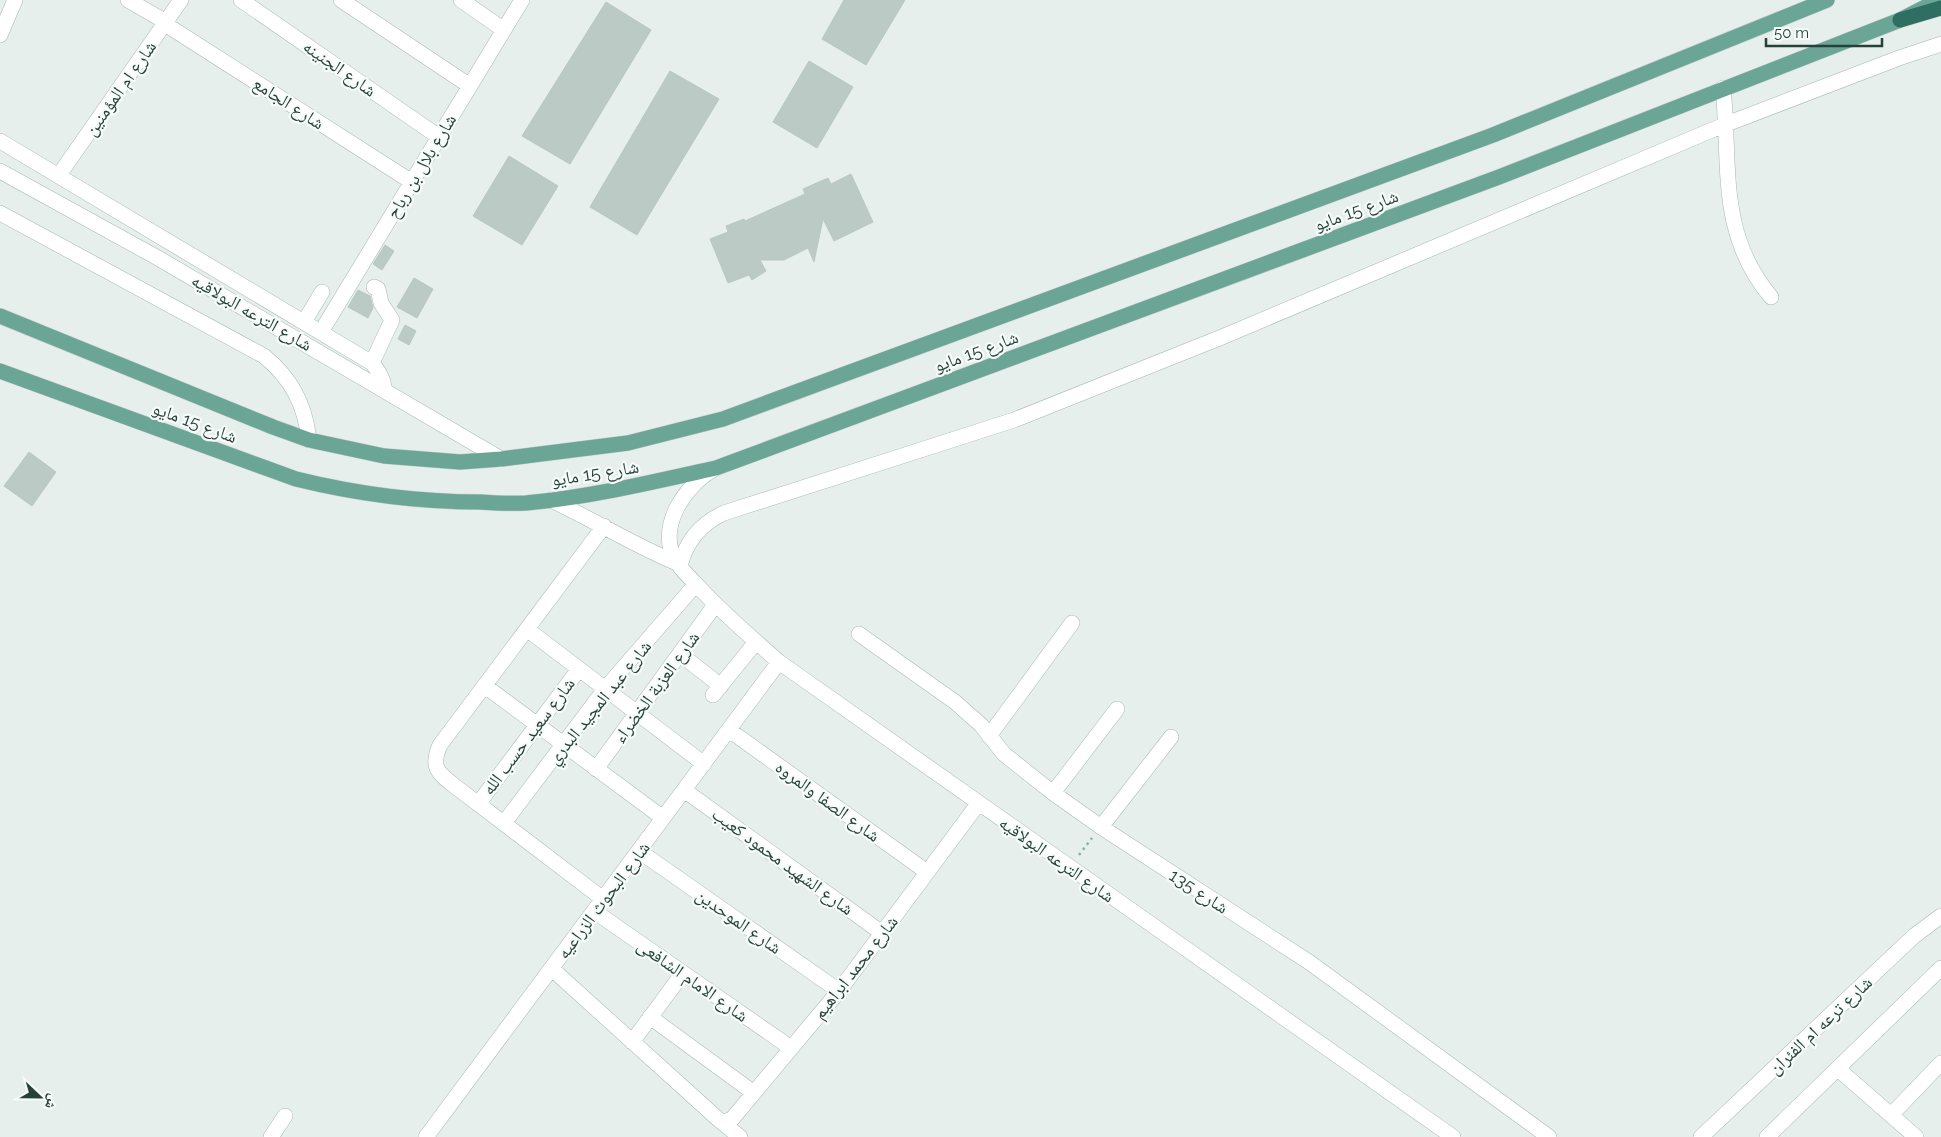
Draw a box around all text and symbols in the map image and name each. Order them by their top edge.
scale bar [1766,15,1882,47]
text: 50 m [1774,24,1809,42]
street label: شارع الجنينه [299,35,380,102]
street label: شارع ام المؤمنين [80,37,162,141]
street label: شارع الجامع [249,72,328,135]
street label: شارع بلال بن رباح [382,110,462,223]
street label: شارع 15 مايو [1311,185,1401,236]
street label: شارع الترعه البولاقيه [187,269,316,356]
street label: شارع 15 مايو [931,326,1021,377]
street label: شارع 15 مايو [150,397,240,448]
street label: شارع 15 مايو [550,456,640,491]
street label: شارع العزبة الخضراء [608,627,704,747]
street label: شارع عبد المجيد البدري [543,636,659,771]
street label: شارع سعيد حسب الله [477,673,580,799]
street label: شارع الصفا والمروه [771,756,884,847]
street label: شارع الشهيد محمود كعيب [708,803,858,920]
street label: شارع الترعه البولاقيه [995,811,1119,907]
street label: شارع البحوث الزراعيه [552,837,655,963]
street label: شارع 135 [1165,864,1232,919]
street label: شارع الموحدين [692,884,786,959]
street label: شارع محمد ابراهيم [808,911,903,1024]
street label: شارع الامام الشافعى [632,934,752,1028]
street label: شارع ترعه ام الفئران [1764,972,1878,1080]
north arrow [15,1072,65,1122]
text: ش [41,1092,62,1112]

